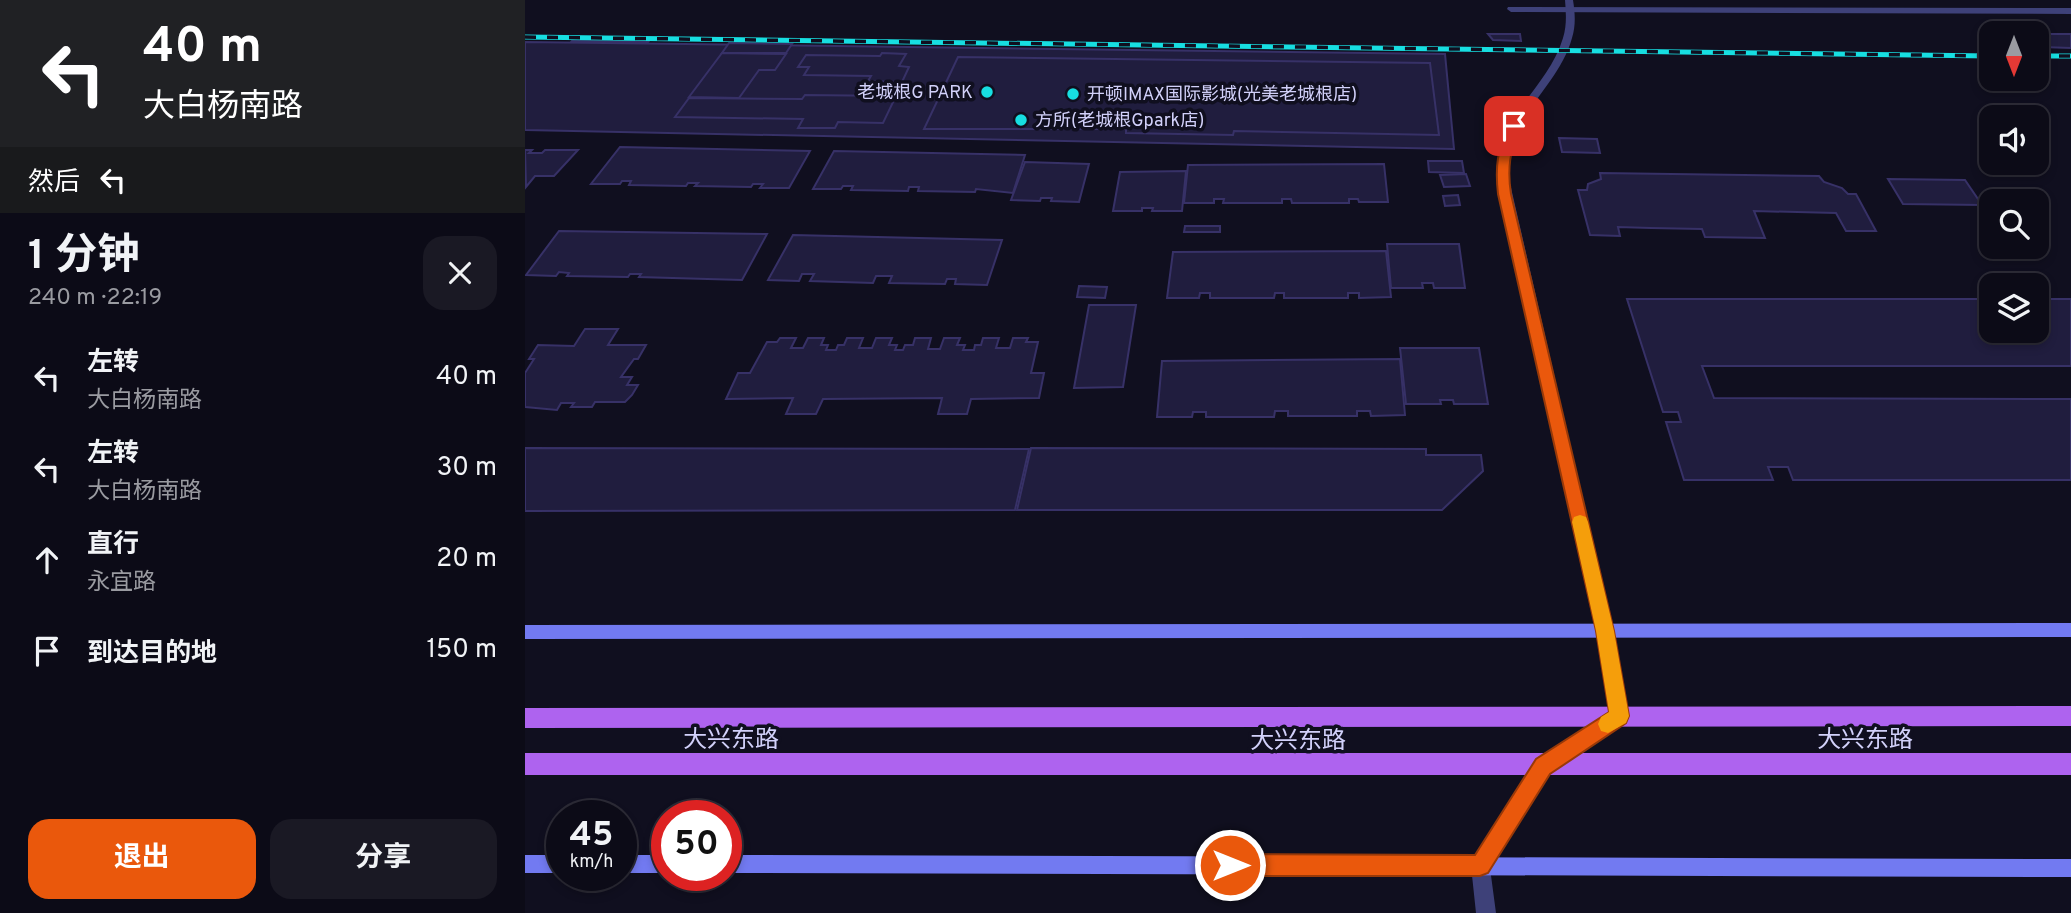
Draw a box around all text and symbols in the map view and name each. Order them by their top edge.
text: 40 m [143,18,262,80]
north arrow [1979,21,2049,91]
map controls [1979,21,2049,343]
icon: left [28,28,119,119]
place label: 老城根G PARK [857,82,973,105]
marker: 老城根G PARK [979,84,995,100]
place label: 开顿IMAX国际影城(光美老城根店) [1087,84,1357,107]
marker: 开顿IMAX国际影城(光美老城根店) [1065,86,1081,102]
text: 大白杨南路 [143,88,303,128]
pin [1484,96,1544,156]
button: sound [1979,105,2049,175]
icon: arrive [1495,107,1533,145]
place label: 方所(老城根Gpark店) [1035,110,1204,133]
marker: 方所(老城根Gpark店) [1013,112,1029,128]
icon: left [94,161,132,199]
text: 然后 [28,167,80,200]
button: search [1979,189,2049,259]
text: 1 分钟 [28,231,139,284]
button: close [423,236,497,310]
button: layers [1979,273,2049,343]
text: 240 m · 22:19 [28,284,162,313]
text: 左转 [87,347,139,380]
icon: left [28,359,66,397]
text: 40 m [436,361,497,394]
text: 大白杨南路 [87,387,202,416]
text: 左转 [87,438,139,471]
icon: left [28,450,66,488]
text: 30 m [437,452,497,485]
text: 大白杨南路 [87,478,202,507]
text: 直行 [87,529,139,562]
icon: ahead [28,541,66,579]
text: 20 m [436,543,497,576]
text: 永宜路 [87,569,156,598]
icon: arrive [28,632,66,670]
text: 150 m [426,634,497,667]
text: 到达目的地 [87,638,217,671]
street label: 大兴东路 [683,726,779,756]
street label: 大兴东路 [1817,726,1913,756]
street label: 大兴东路 [1250,727,1346,757]
speed limit sign: 50 [651,800,742,891]
text: 45 [570,814,613,858]
button: 退出 [28,819,256,899]
button: 分享 [270,819,497,899]
position arrow [1193,828,1267,902]
text: km/h [570,851,613,874]

